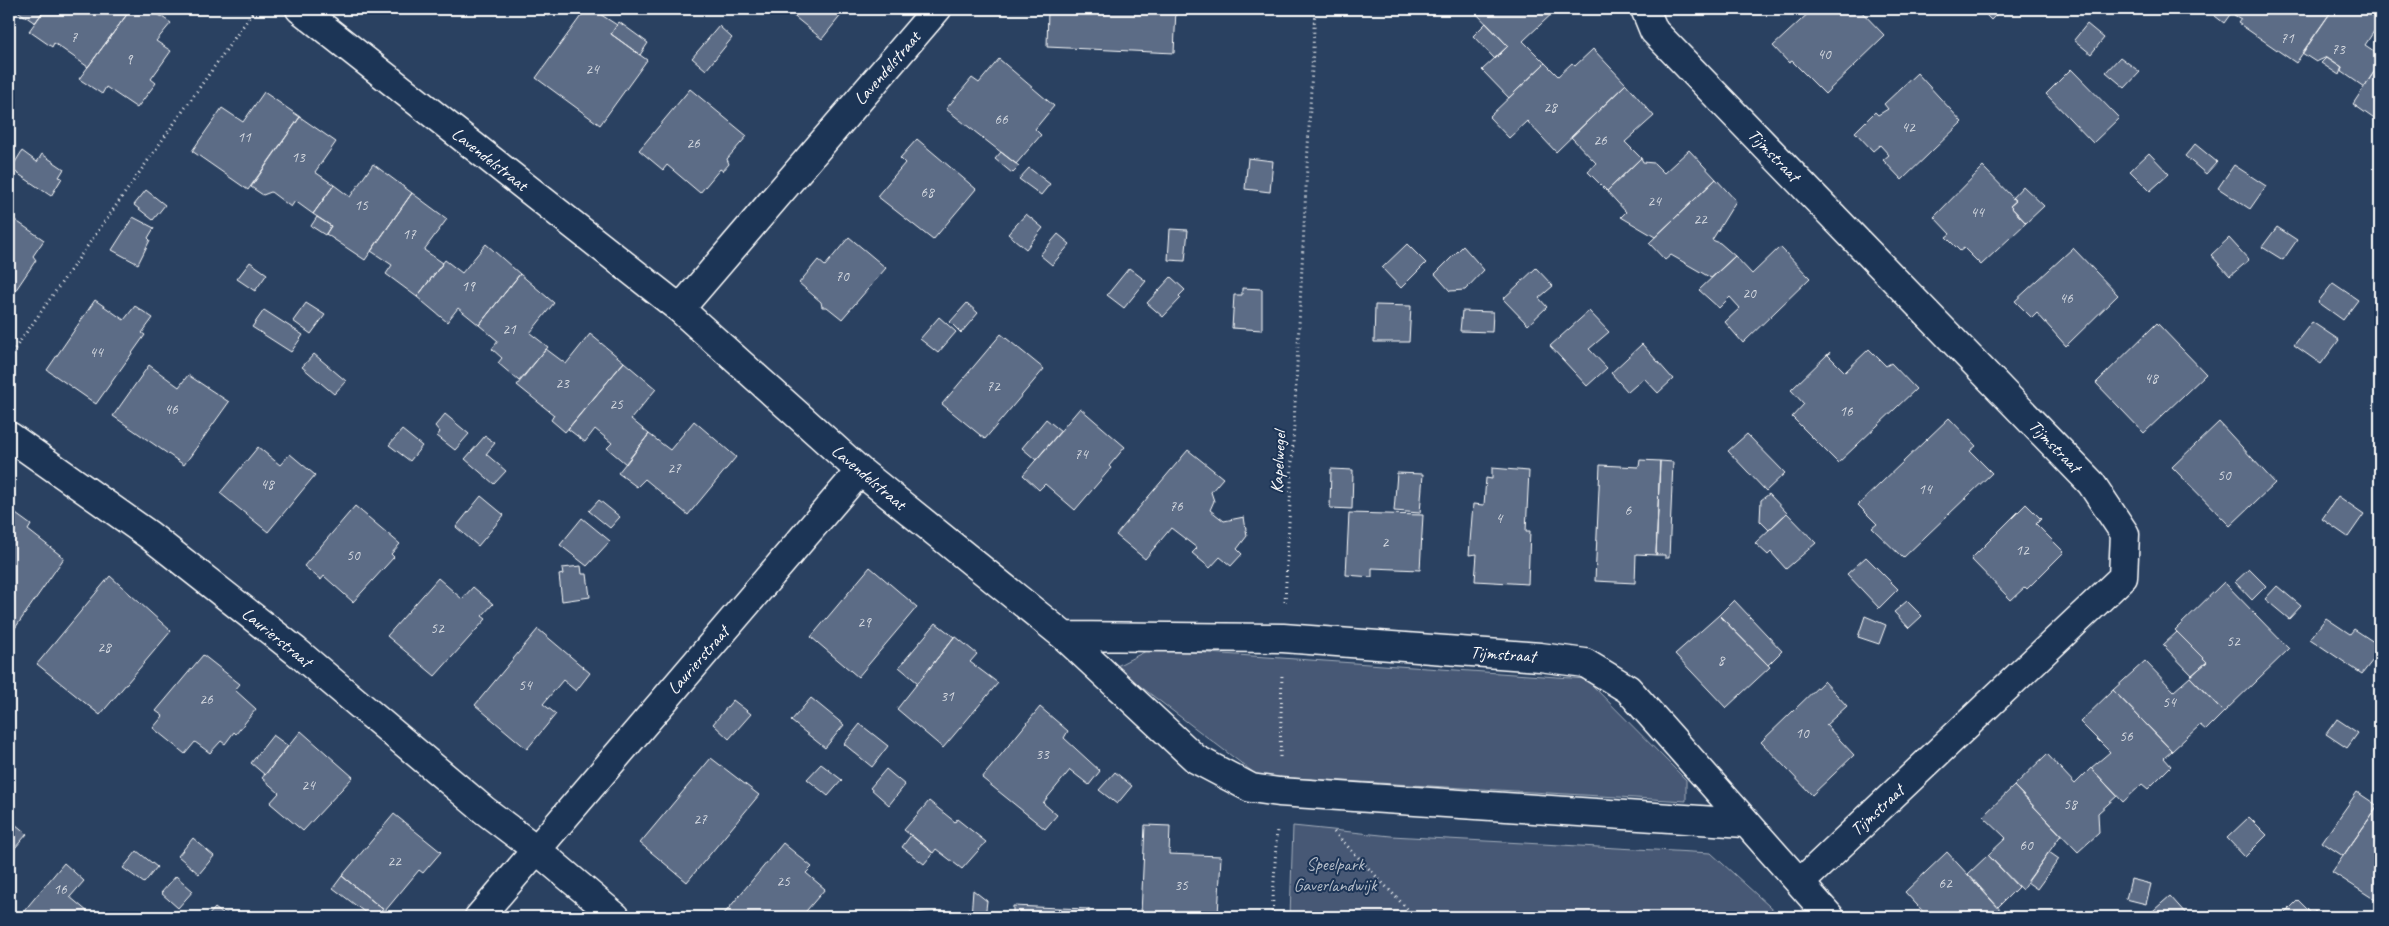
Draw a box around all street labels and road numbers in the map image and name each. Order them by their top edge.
street label: Lavendelstraat [849,25,926,109]
street label: Lavendelstraat [448,122,534,197]
street label: Tijmstraat [1743,124,1807,188]
street label: Tijmstraat [2024,415,2088,479]
street label: Kapelwegel [1265,427,1291,494]
street label: Lavendelstraat [827,439,912,516]
street label: Laurierstraat [238,602,319,674]
street label: Laurierstraat [662,619,736,699]
street label: Tijmstraat [1470,641,1539,667]
street label: Tijmstraat [1846,778,1911,840]

